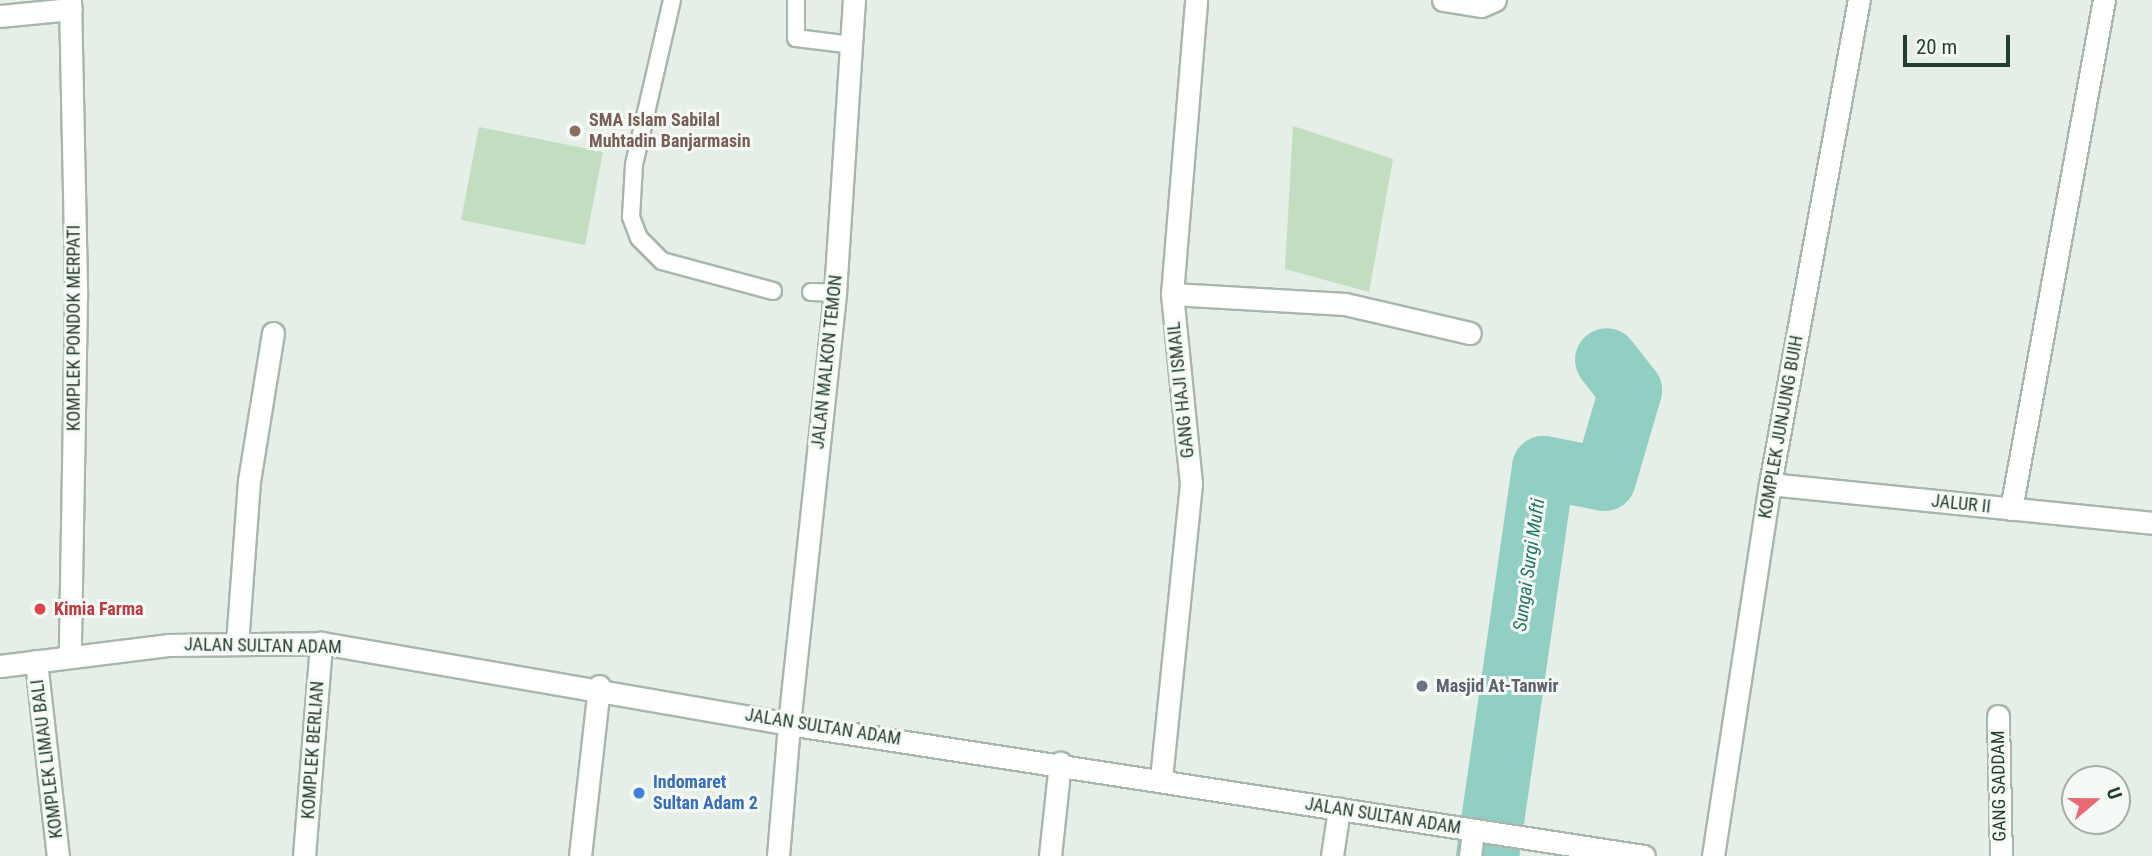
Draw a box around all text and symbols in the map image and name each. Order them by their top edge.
scale bar [1907,21,2014,65]
text: 20 m [1916,35,1957,59]
place label: SMA Islam Sabilal Muhtadin Banjarmasin [589,110,751,152]
marker: SMA Islam Sabilal Muhtadin Banjarmasin [567,123,583,139]
street label: KOMPLEK PONDOK MERPATI [63,225,85,431]
street label: JALAN MALKON TEMON [807,274,847,450]
street label: GANG HAJI ISMAIL [1163,321,1199,459]
street label: KOMPLEK JUNJUNG BUIH [1754,334,1808,520]
street label: JALUR II [1930,490,1992,518]
water label: Sungai Surgi Mufti [1508,497,1550,633]
place label: Kimia Farma [54,598,144,620]
marker: Kimia Farma [32,601,48,617]
street label: JALAN SULTAN ADAM [184,634,342,658]
place label: Masjid At-Tanwir [1436,675,1558,697]
street label: KOMPLEK LIMAU BALI [27,678,67,840]
marker: Masjid At-Tanwir [1414,678,1430,694]
street label: KOMPLEK BERLIAN [297,680,329,820]
street label: JALAN SULTAN ADAM [743,704,903,750]
street label: GANG SADDAM [1987,730,2011,842]
north arrow [2061,765,2131,835]
place label: Indomaret Sultan Adam 2 [653,772,758,814]
text: U [2102,784,2127,802]
marker: Indomaret Sultan Adam 2 [631,785,647,801]
street label: JALAN SULTAN ADAM [1303,793,1463,839]

